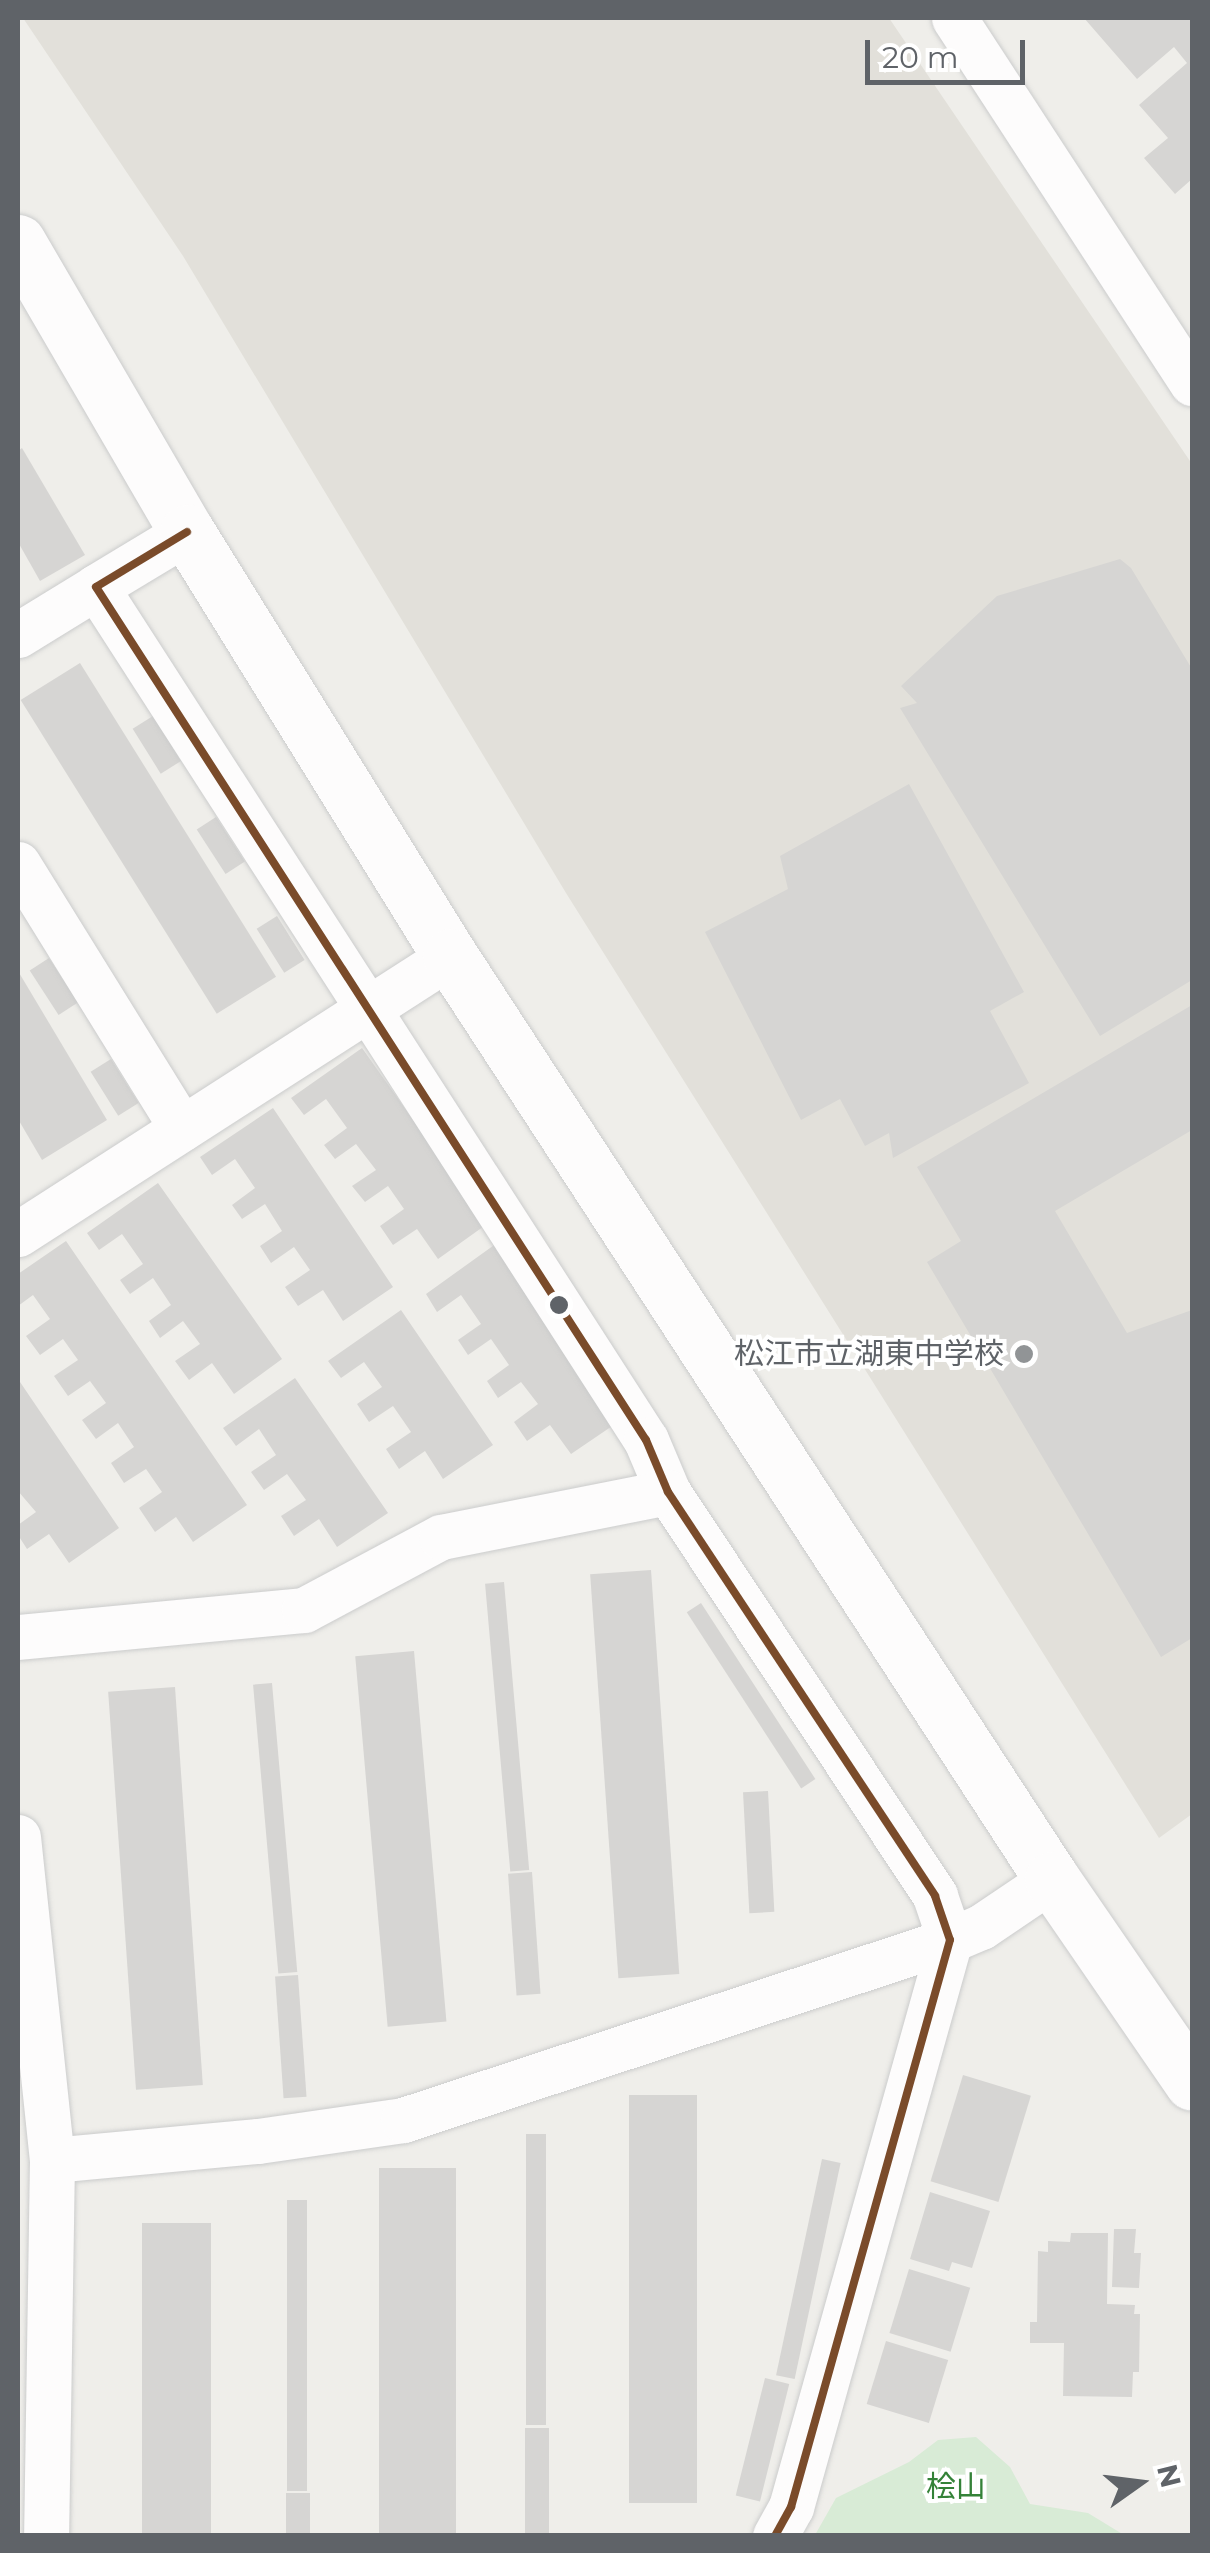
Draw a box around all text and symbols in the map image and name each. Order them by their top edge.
scale bar [870,20,1030,82]
text: 20 m [882,39,959,76]
unlabelled marker [549,1295,569,1315]
place label: 松江市立湖東中学校 [734,1336,1004,1372]
marker: 松江市立湖東中学校 [1013,1343,1035,1365]
north arrow [1090,2433,1190,2533]
text: N [1150,2461,1188,2491]
park label: 桧山 [926,2469,986,2505]

